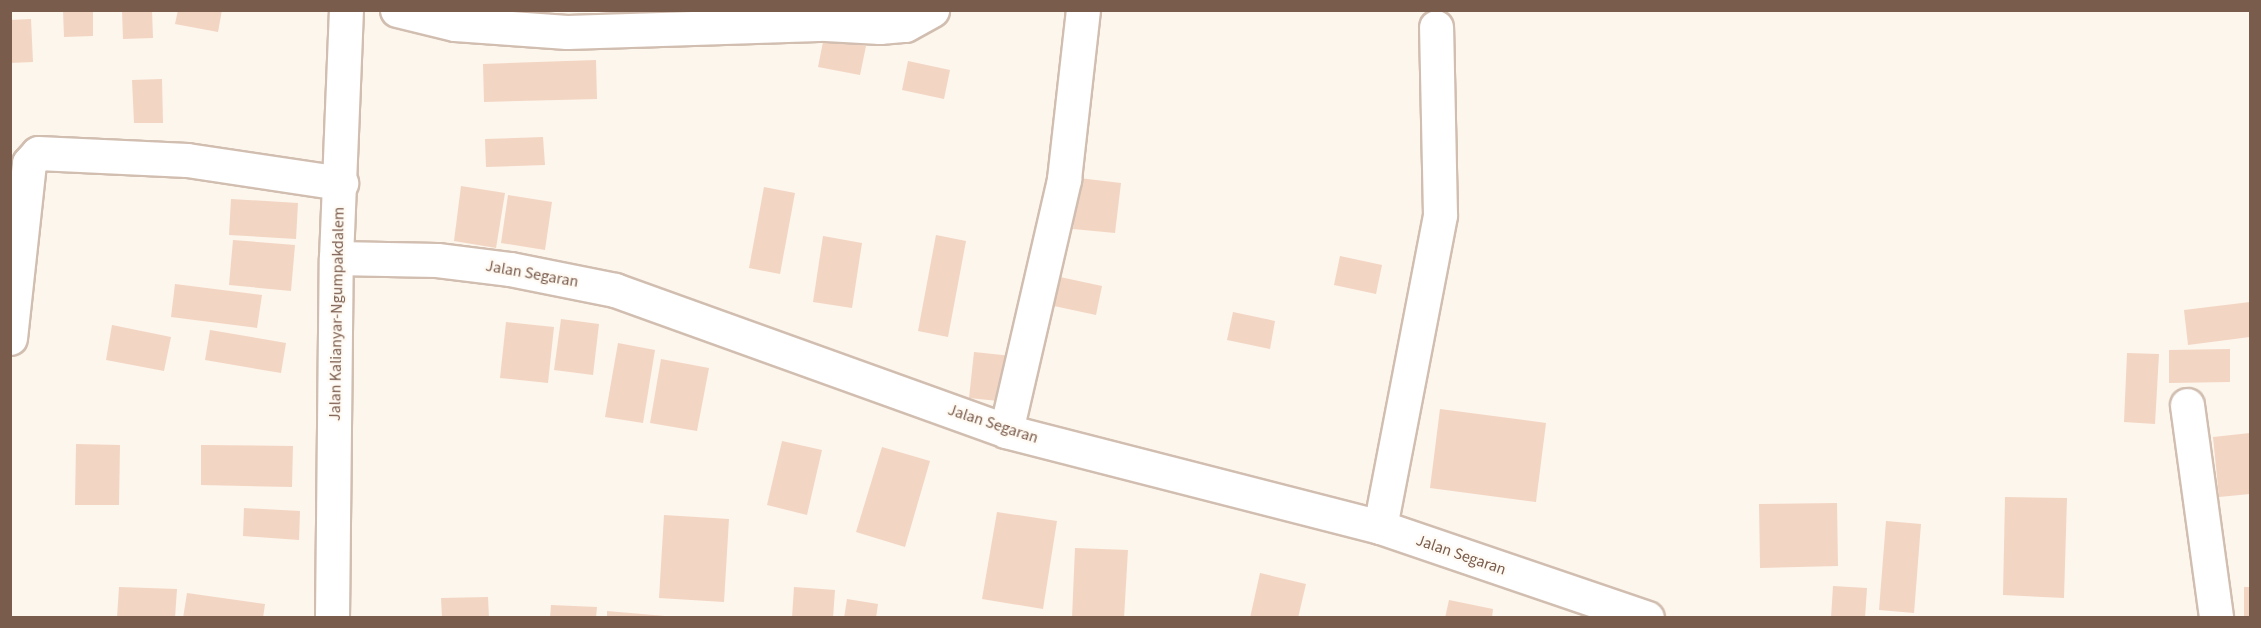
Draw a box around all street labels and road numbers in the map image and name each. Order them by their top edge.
street label: Jalan Kalianyar-Ngumpakdalem [326,207,348,421]
street label: Jalan Segaran [484,256,580,292]
street label: Jalan Segaran [945,400,1041,448]
street label: Jalan Segaran [1413,531,1509,579]

